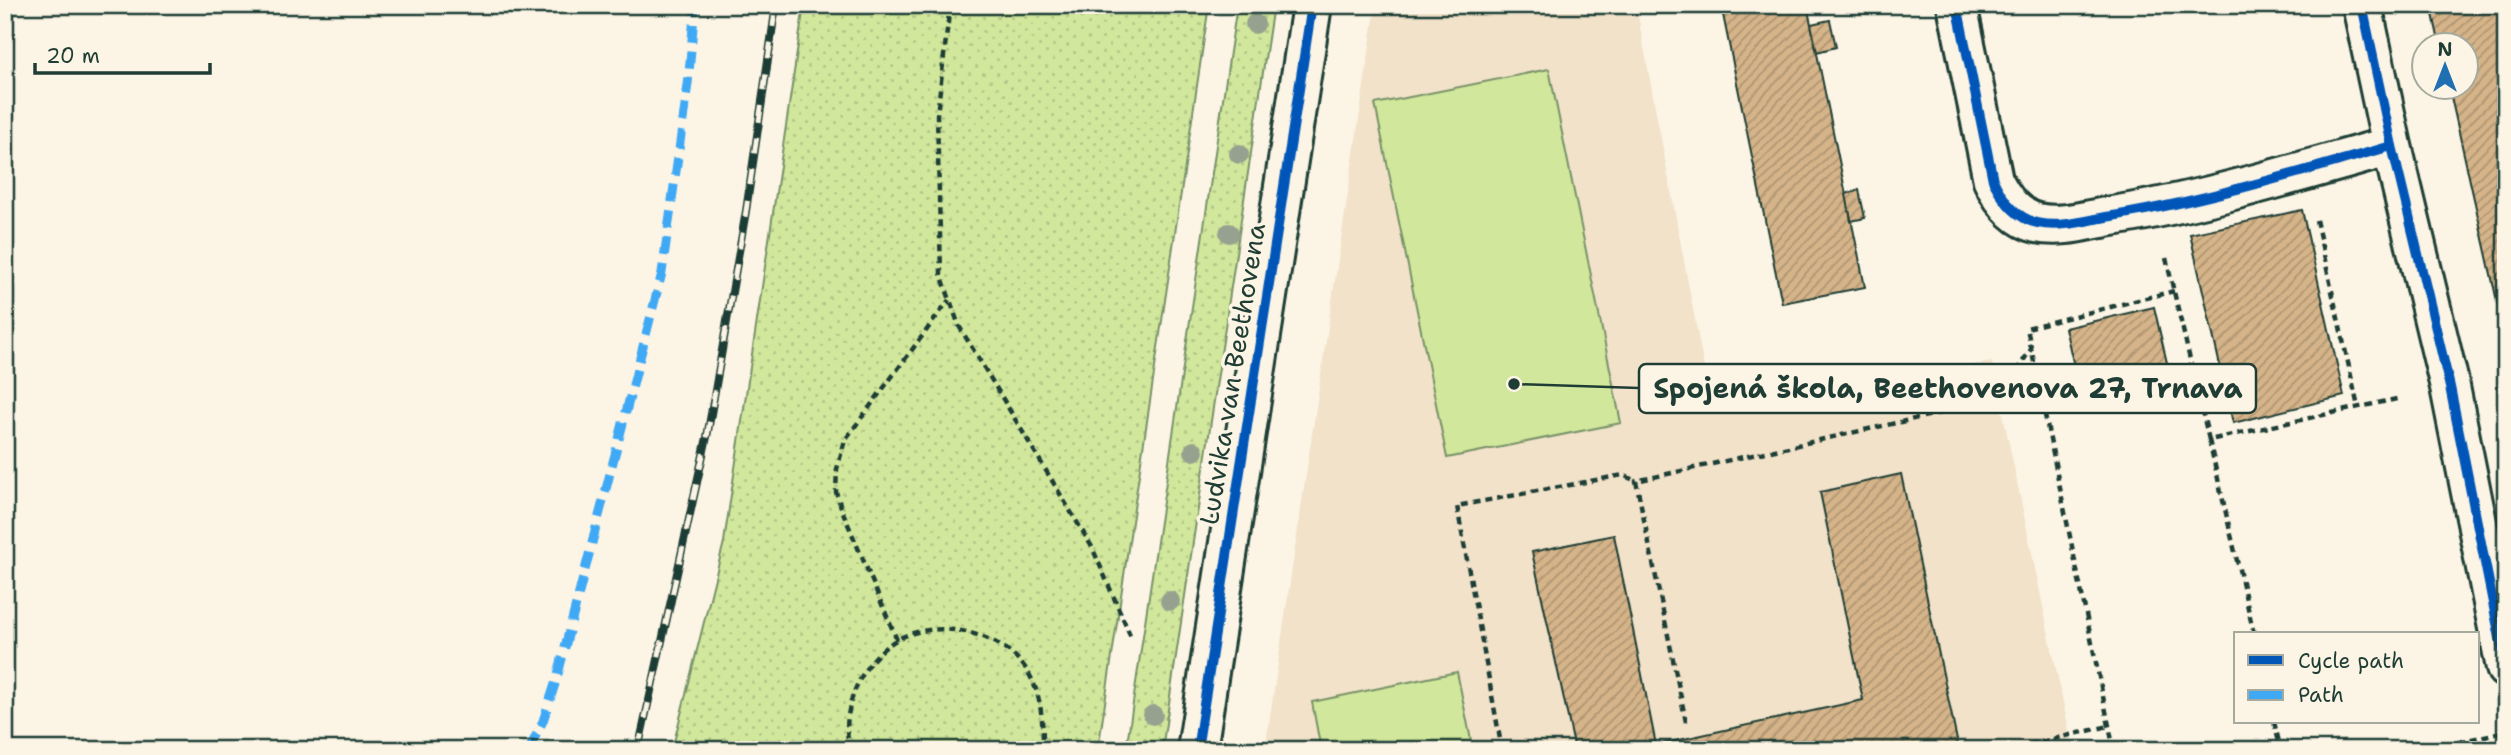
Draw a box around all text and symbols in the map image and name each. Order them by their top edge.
scale bar [35,32,210,76]
north arrow [2410,32,2480,102]
text: N [2437,37,2453,62]
text: 20 m [46,42,100,70]
street label: Ludvika van Beethovena [1191,221,1273,527]
callout: Spojená škola, Beethovenova 27, Trnava [1639,364,2256,413]
text: Spojená škola, Beethovenova 27, Trnava [1653,369,2243,407]
legend [2234,632,2480,724]
text: Cycle path [2298,647,2404,675]
text: Path [2298,681,2344,709]

